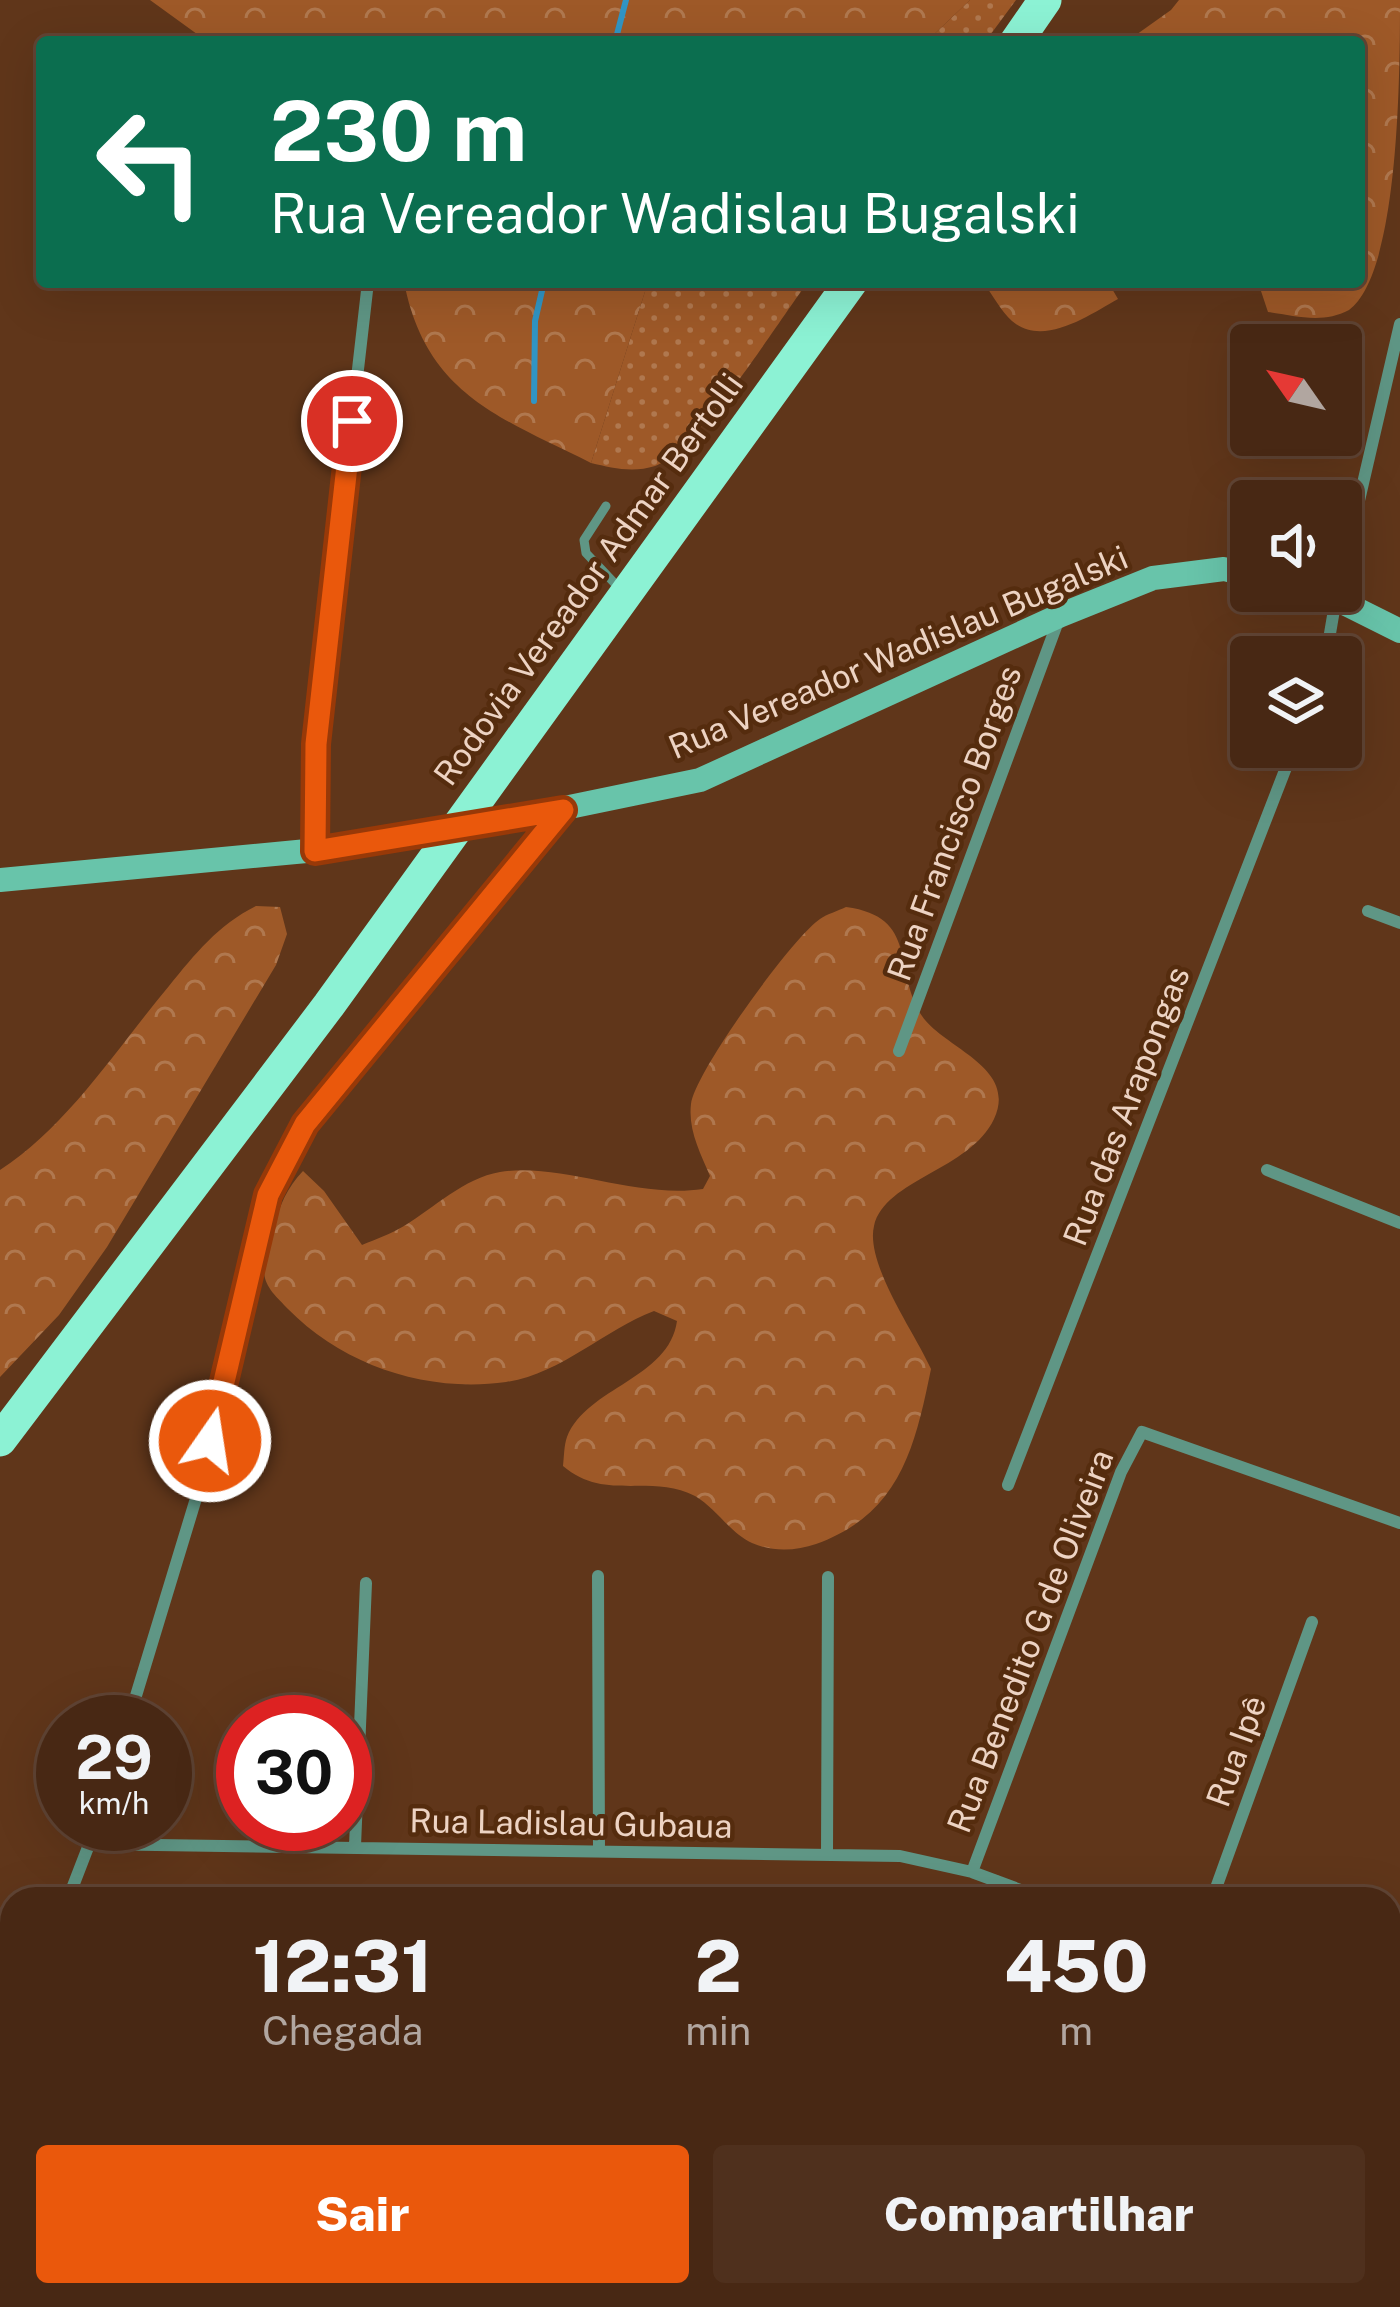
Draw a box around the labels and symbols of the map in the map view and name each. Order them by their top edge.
north arrow [1230,324,1362,456]
street label: Rodovia Vereador Admar Bertolli [426,366,750,792]
pin [301,370,403,472]
street label: Rua Vereador Wadislau Bugalski [663,538,1133,766]
street label: Rua Francisco Borges [879,660,1029,986]
street label: Rua das Arapongas [1055,961,1197,1251]
position arrow [147,1378,273,1504]
street label: Rua Benedito G de Oliveira [939,1444,1121,1838]
street label: Rua Ipê [1198,1690,1274,1812]
speed limit sign: 30 [216,1695,372,1851]
street label: Rua Ladislau Gubaua [409,1801,733,1845]

